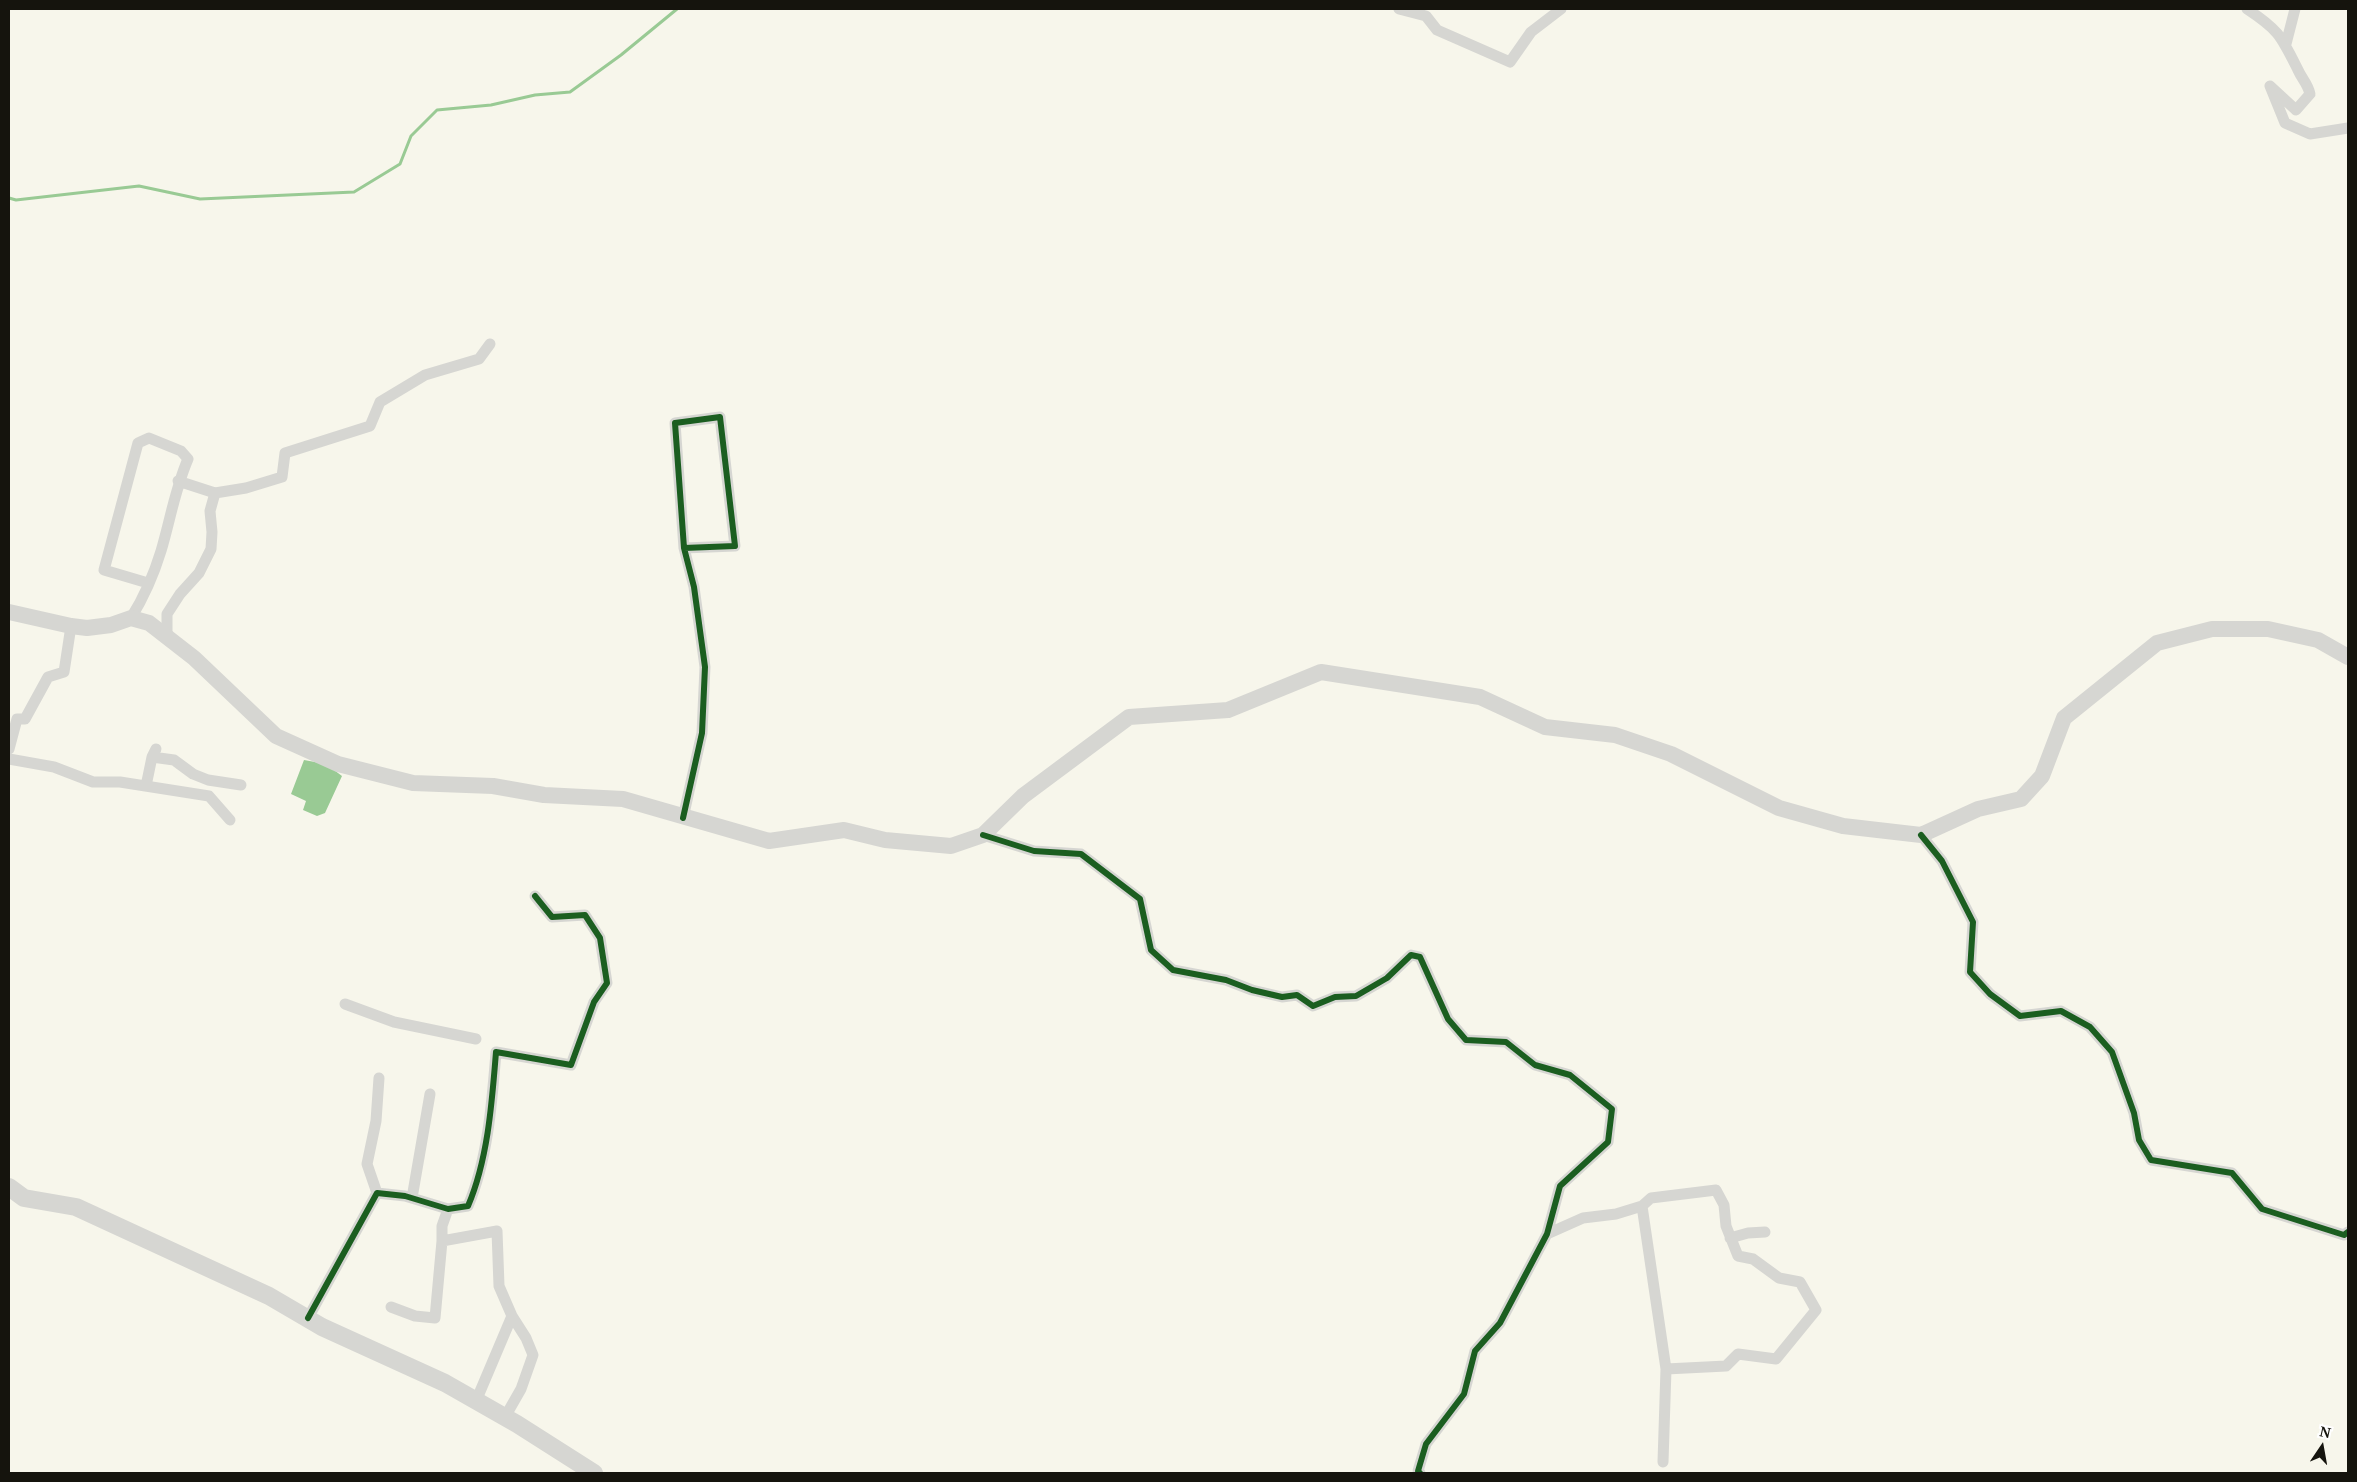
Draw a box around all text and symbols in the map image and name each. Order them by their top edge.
text: N [2318,1421,2333,1442]
north arrow [2297,1422,2347,1472]

